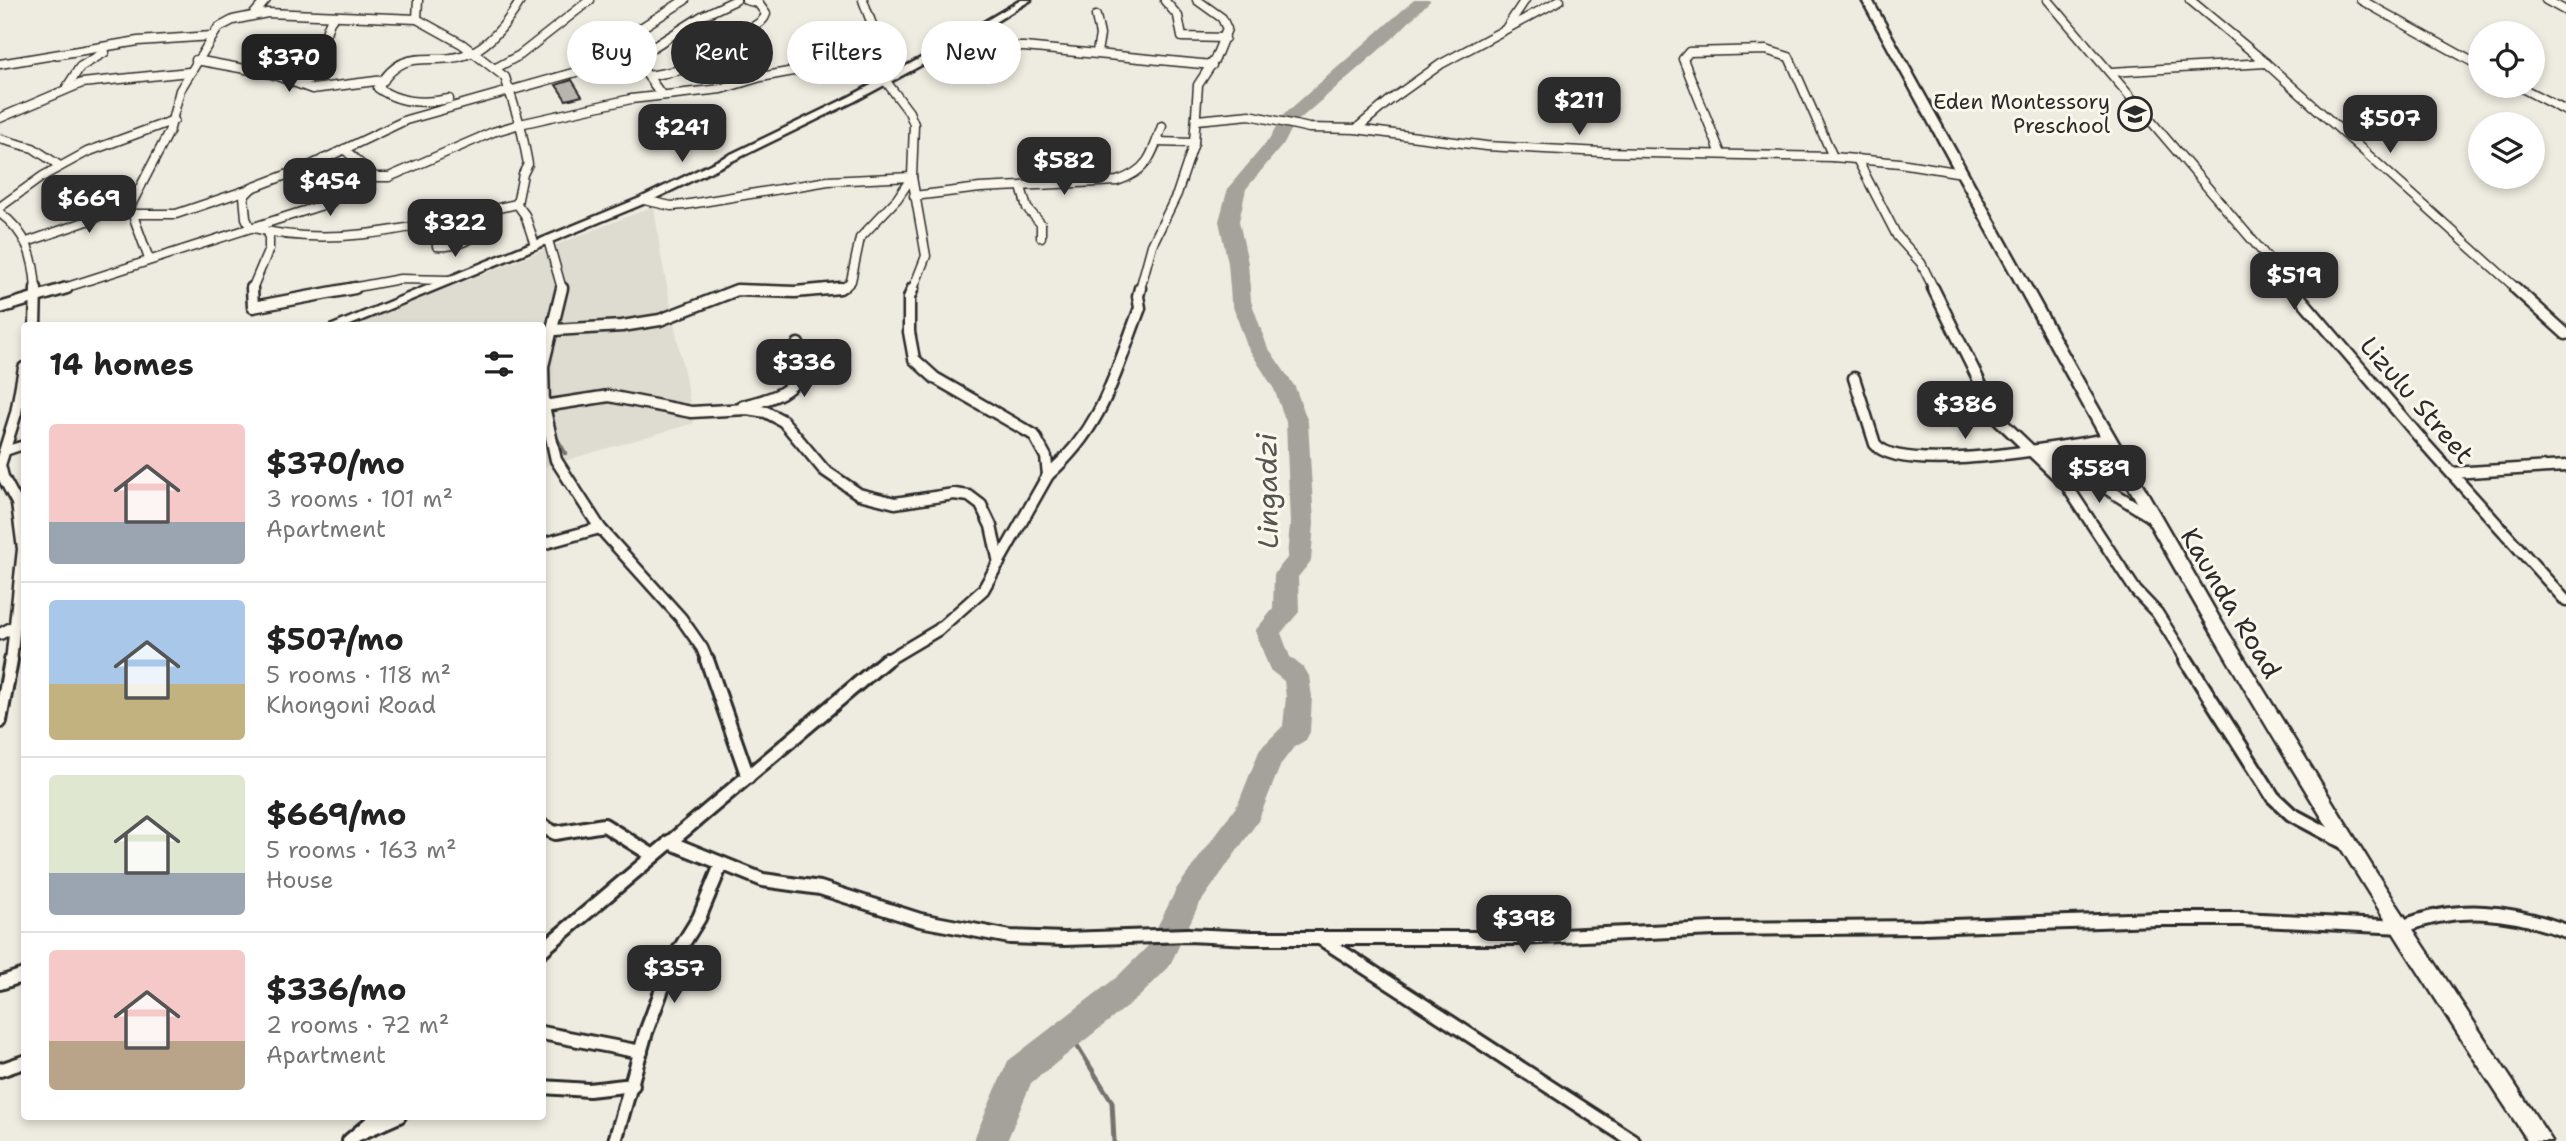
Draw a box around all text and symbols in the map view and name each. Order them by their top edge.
chip: Buy [567,21,657,84]
chip: Rent [671,21,773,84]
chip: Filters [787,21,907,84]
chip: New [921,21,1021,84]
map controls [2468,21,2545,189]
button: locate [2468,21,2545,98]
pin: $370 [248,34,330,94]
text: $370 [258,42,320,72]
pin: $211 [1538,78,1620,137]
text: $211 [1554,85,1604,115]
place label: Eden Montessory Preschool [1933,88,2111,140]
school or university icon: Eden Montessory Preschool [2116,95,2154,133]
pin: $507 [2349,96,2431,155]
text: $507 [2359,103,2421,133]
pin: $241 [641,104,723,164]
text: $241 [654,112,710,142]
button: layers [2468,112,2545,189]
pin: $582 [1023,138,1105,197]
text: $582 [1033,145,1095,175]
pin: $454 [289,158,371,218]
text: $454 [299,166,361,196]
pin: $669 [48,176,130,235]
text: $669 [57,183,121,213]
pin: $322 [414,200,496,259]
text: $322 [424,207,486,237]
pin: $519 [2253,252,2335,312]
text: $519 [2266,260,2322,290]
street label: Lizulu Street [2352,329,2482,471]
pin: $336 [763,340,845,399]
text: 14 homes [49,344,194,385]
icon: filters [480,345,518,383]
text: $336 [772,347,836,377]
pin: $386 [1924,382,2006,441]
text: $386 [1933,389,1997,419]
water label: Lingadzi [1247,432,1287,549]
text: $370/mo [266,443,405,484]
pin: $589 [2058,446,2140,505]
icon: home [105,452,189,536]
text: $589 [2068,453,2130,483]
text: 3 rooms · 101 m² [266,484,453,514]
text: Apartment [266,514,386,544]
street label: Kaunda Road [2173,521,2290,684]
text: $507/mo [266,619,404,660]
icon: home [105,628,189,712]
text: 5 rooms · 118 m² [266,660,451,690]
text: Khongoni Road [266,690,436,720]
text: $669/mo [266,794,407,835]
icon: home [105,803,189,887]
text: 5 rooms · 163 m² [266,835,457,865]
text: House [266,865,334,895]
pin: $398 [1483,895,1565,955]
text: $398 [1492,903,1556,933]
pin: $357 [633,946,715,1005]
text: $357 [643,953,705,983]
text: $336/mo [266,969,407,1010]
icon: home [105,978,189,1062]
text: 2 rooms · 72 m² [266,1010,449,1040]
text: Apartment [266,1040,386,1070]

